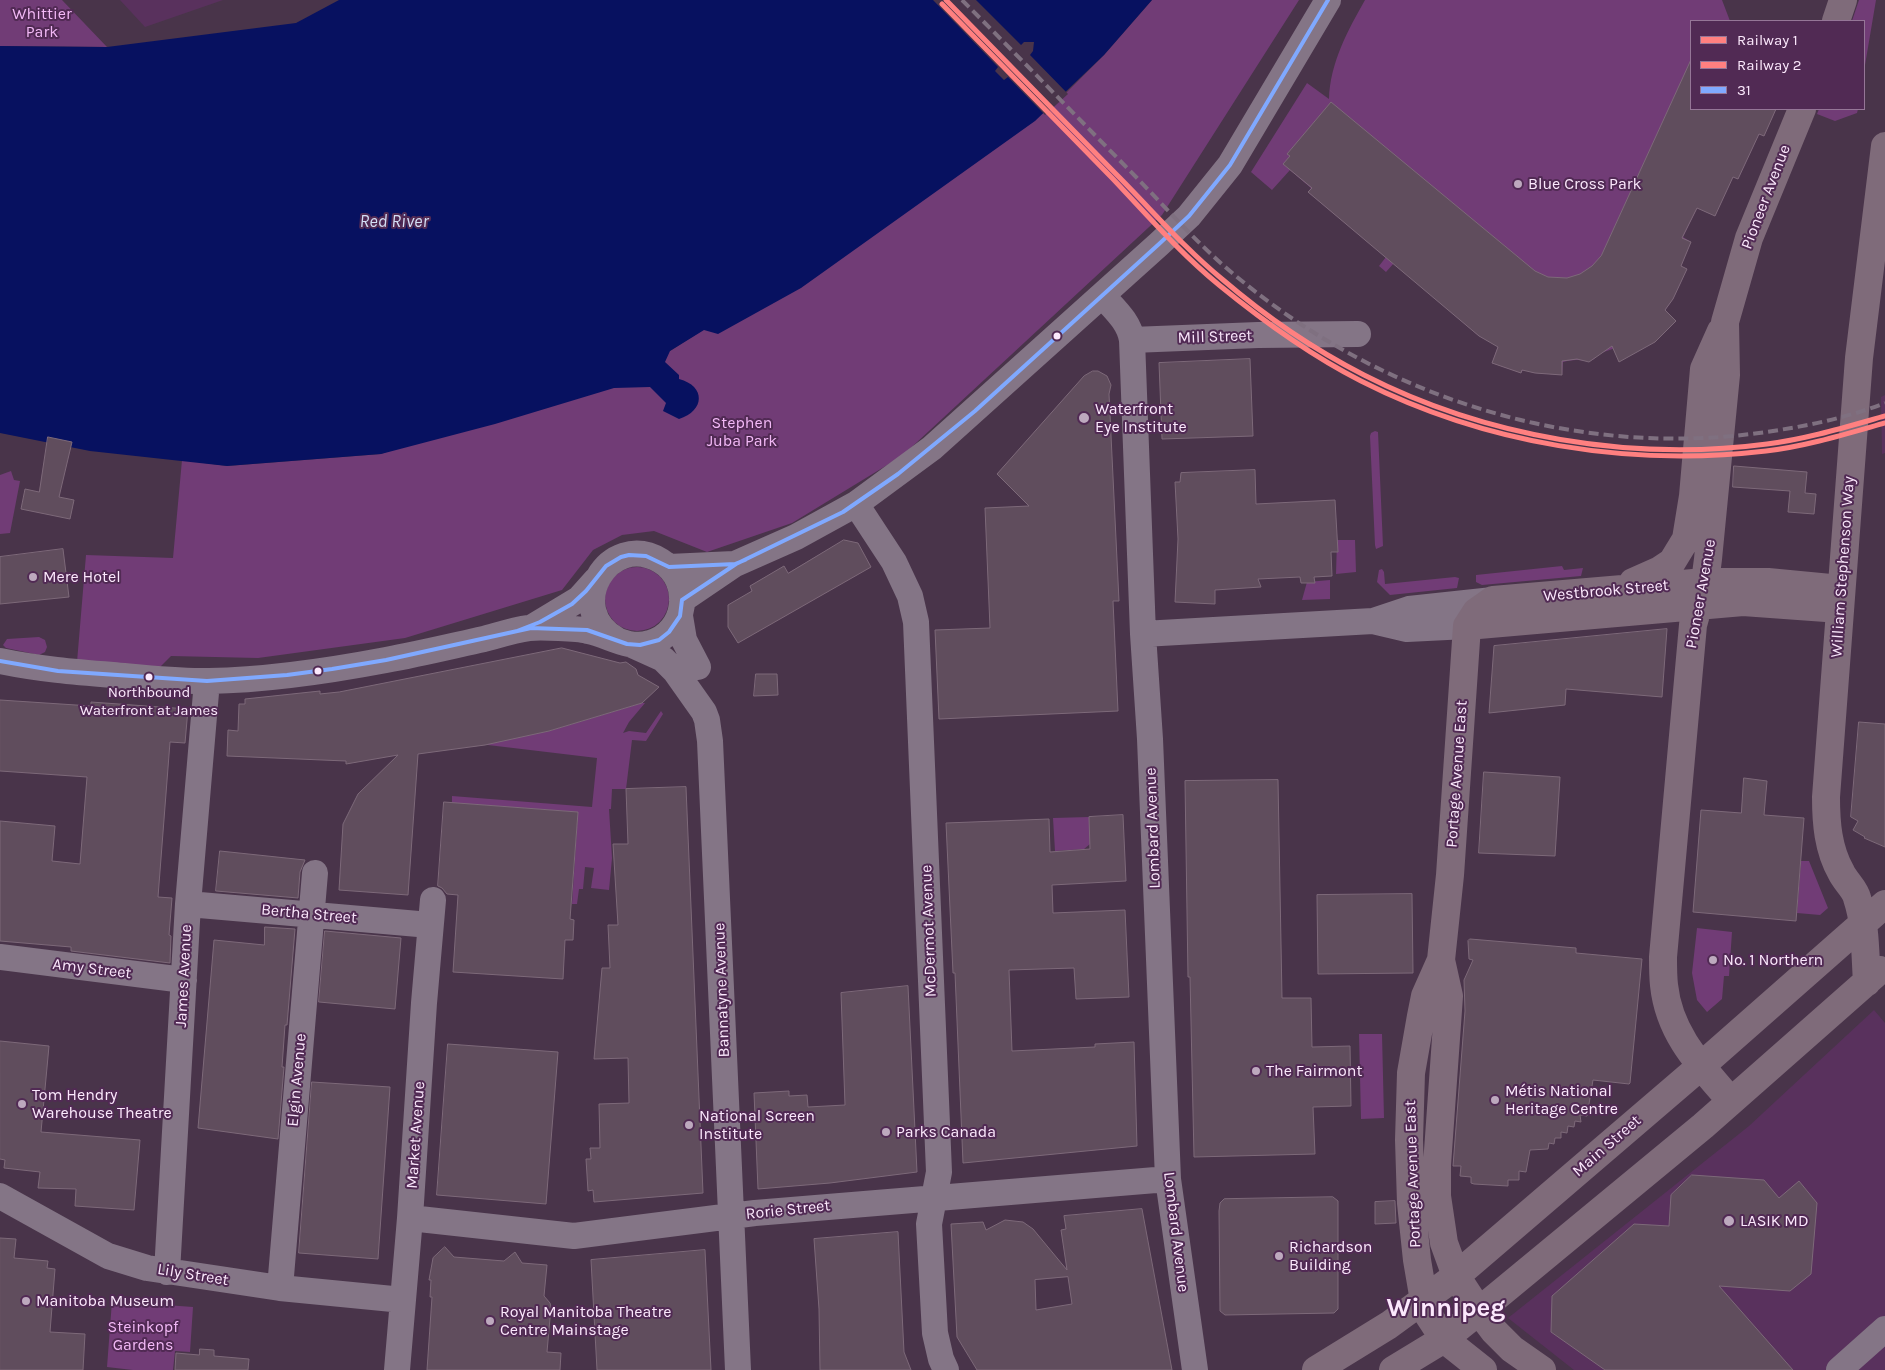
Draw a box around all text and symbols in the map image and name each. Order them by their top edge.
park label: Whittier Park [12,4,72,42]
legend [1690,20,1865,110]
text: Railway 1 [1737,31,1798,49]
text: Railway 2 [1737,56,1801,74]
text: 31 [1737,81,1751,99]
street label: Pioneer Avenue [1737,142,1795,252]
place label: Blue Cross Park [1528,174,1642,194]
marker: Blue Cross Park [1512,178,1524,190]
water label: Red River [359,211,429,233]
street label: Mill Street [1177,326,1253,348]
unlabelled marker [1052,331,1062,341]
place label: Waterfront Eye Institute [1095,399,1187,437]
marker: Waterfront Eye Institute [1077,411,1091,425]
park label: Stephen Juba Park [707,413,777,451]
street label: William Stephenson Way [1827,476,1859,658]
street label: Pioneer Avenue [1682,538,1720,650]
place label: Mere Hotel [43,567,121,587]
marker: Mere Hotel [27,571,39,583]
street label: Westbrook Street [1542,576,1670,606]
unlabelled marker [313,666,323,676]
marker: Northbound Waterfront at James [144,672,154,682]
place label: Northbound Waterfront at James [80,684,218,719]
street label: Portage Avenue East [1442,700,1472,848]
street label: Lombard Avenue [1141,767,1165,889]
street label: McDermot Avenue [917,864,941,998]
street label: Bertha Street [260,900,358,928]
street label: Bannatyne Avenue [710,922,734,1058]
street label: James Avenue [172,924,196,1028]
place label: No. 1 Northern [1723,950,1823,970]
marker: No. 1 Northern [1707,954,1719,966]
street label: Amy Street [51,955,133,983]
street label: Elgin Avenue [283,1033,311,1127]
place label: The Fairmont [1266,1061,1362,1081]
marker: The Fairmont [1250,1065,1262,1077]
street label: Market Avenue [403,1081,429,1189]
place label: Métis National Heritage Centre [1505,1081,1618,1119]
place label: Tom Hendry Warehouse Theatre [32,1085,172,1123]
marker: Métis National Heritage Centre [1489,1094,1501,1106]
marker: Tom Hendry Warehouse Theatre [16,1098,28,1110]
street label: Portage Avenue East [1401,1100,1425,1248]
place label: National Screen Institute [699,1106,815,1144]
street label: Main Street [1569,1111,1645,1181]
marker: National Screen Institute [683,1119,695,1131]
place label: Parks Canada [896,1122,996,1142]
marker: Parks Canada [880,1126,892,1138]
street label: Lombard Avenue [1159,1171,1193,1293]
street label: Rorie Street [745,1196,831,1224]
place label: LASIK MD [1740,1211,1808,1231]
marker: LASIK MD [1722,1214,1736,1228]
place label: Richardson Building [1289,1237,1372,1275]
marker: Richardson Building [1273,1250,1285,1262]
street label: Lily Street [156,1260,230,1290]
place label: Manitoba Museum [36,1291,174,1311]
district label: Winnipeg [1387,1293,1505,1325]
marker: Manitoba Museum [20,1295,32,1307]
place label: Royal Manitoba Theatre Centre Mainstage [500,1302,671,1340]
marker: Royal Manitoba Theatre Centre Mainstage [484,1315,496,1327]
park label: Steinkopf Gardens [108,1317,178,1355]

